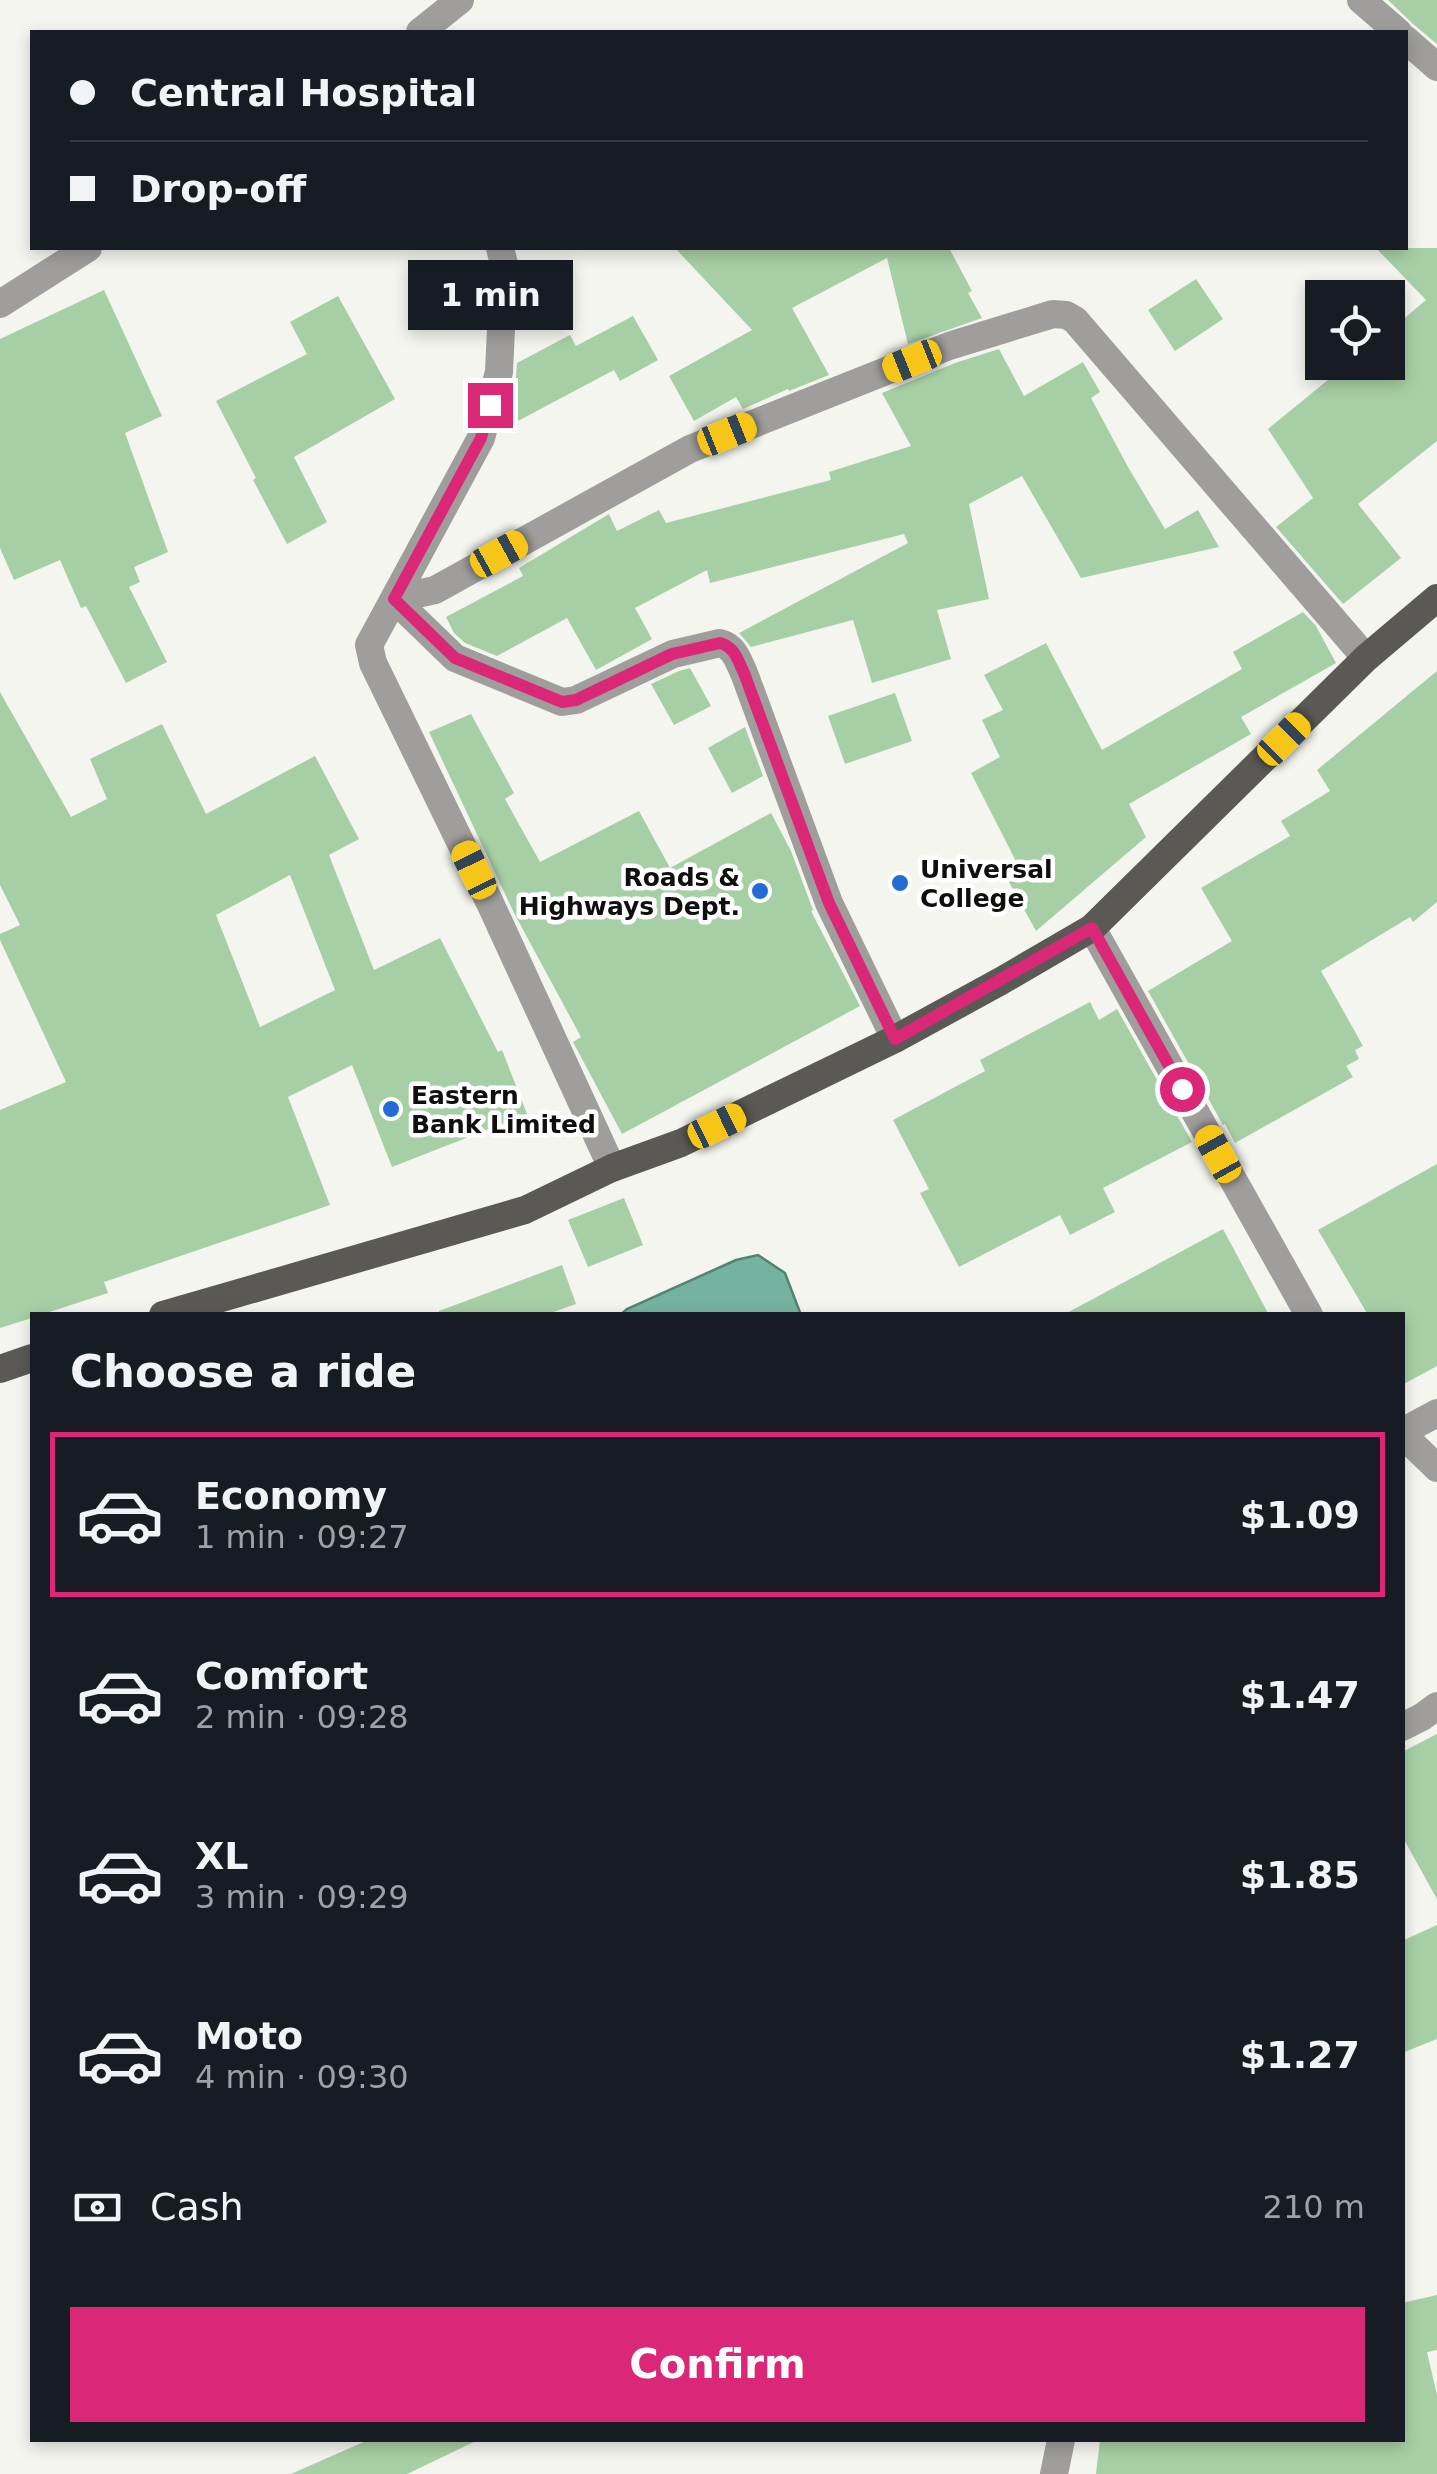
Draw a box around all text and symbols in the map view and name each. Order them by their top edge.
text: Central Hospital [130,71,477,115]
text: Drop-off [130,167,306,211]
callout: 1 min [408,260,572,330]
text: 1 min [440,276,541,314]
map controls [1305,280,1405,380]
button: locate [1305,280,1405,380]
car [879,336,945,386]
route end [468,383,513,428]
car [694,409,760,459]
car [465,526,533,582]
car [1252,707,1316,771]
car [447,836,501,904]
place label: Universal College [920,855,1053,913]
place label: Roads & Highways Dept. [519,863,740,921]
marker: Universal College [889,872,911,894]
marker: Roads & Highways Dept. [749,880,771,902]
route start [1160,1067,1205,1112]
place label: Eastern Bank Limited [411,1081,596,1139]
marker: Eastern Bank Limited [380,1098,402,1120]
car [683,1099,751,1153]
car [1190,1120,1246,1188]
text: Choose a ride [70,1345,416,1398]
icon: car [75,1470,165,1560]
text: Economy [195,1474,387,1518]
text: $1.09 [1240,1493,1360,1537]
text: 1 min · 09:27 [195,1518,409,1556]
icon: car [75,1650,165,1740]
text: Comfort [195,1654,368,1698]
text: $1.47 [1240,1673,1360,1717]
text: 2 min · 09:28 [195,1698,409,1736]
icon: car [75,1830,165,1920]
text: XL [195,1834,249,1878]
text: $1.85 [1240,1853,1360,1897]
text: 3 min · 09:29 [195,1878,409,1916]
icon: car [75,2010,165,2100]
text: Moto [195,2014,303,2058]
text: $1.27 [1240,2033,1360,2077]
text: 4 min · 09:30 [195,2058,409,2096]
icon: cash [70,2180,125,2235]
text: Cash [150,2185,244,2229]
text: 210 m [1263,2188,1365,2226]
button: Confirm [70,2307,1365,2422]

